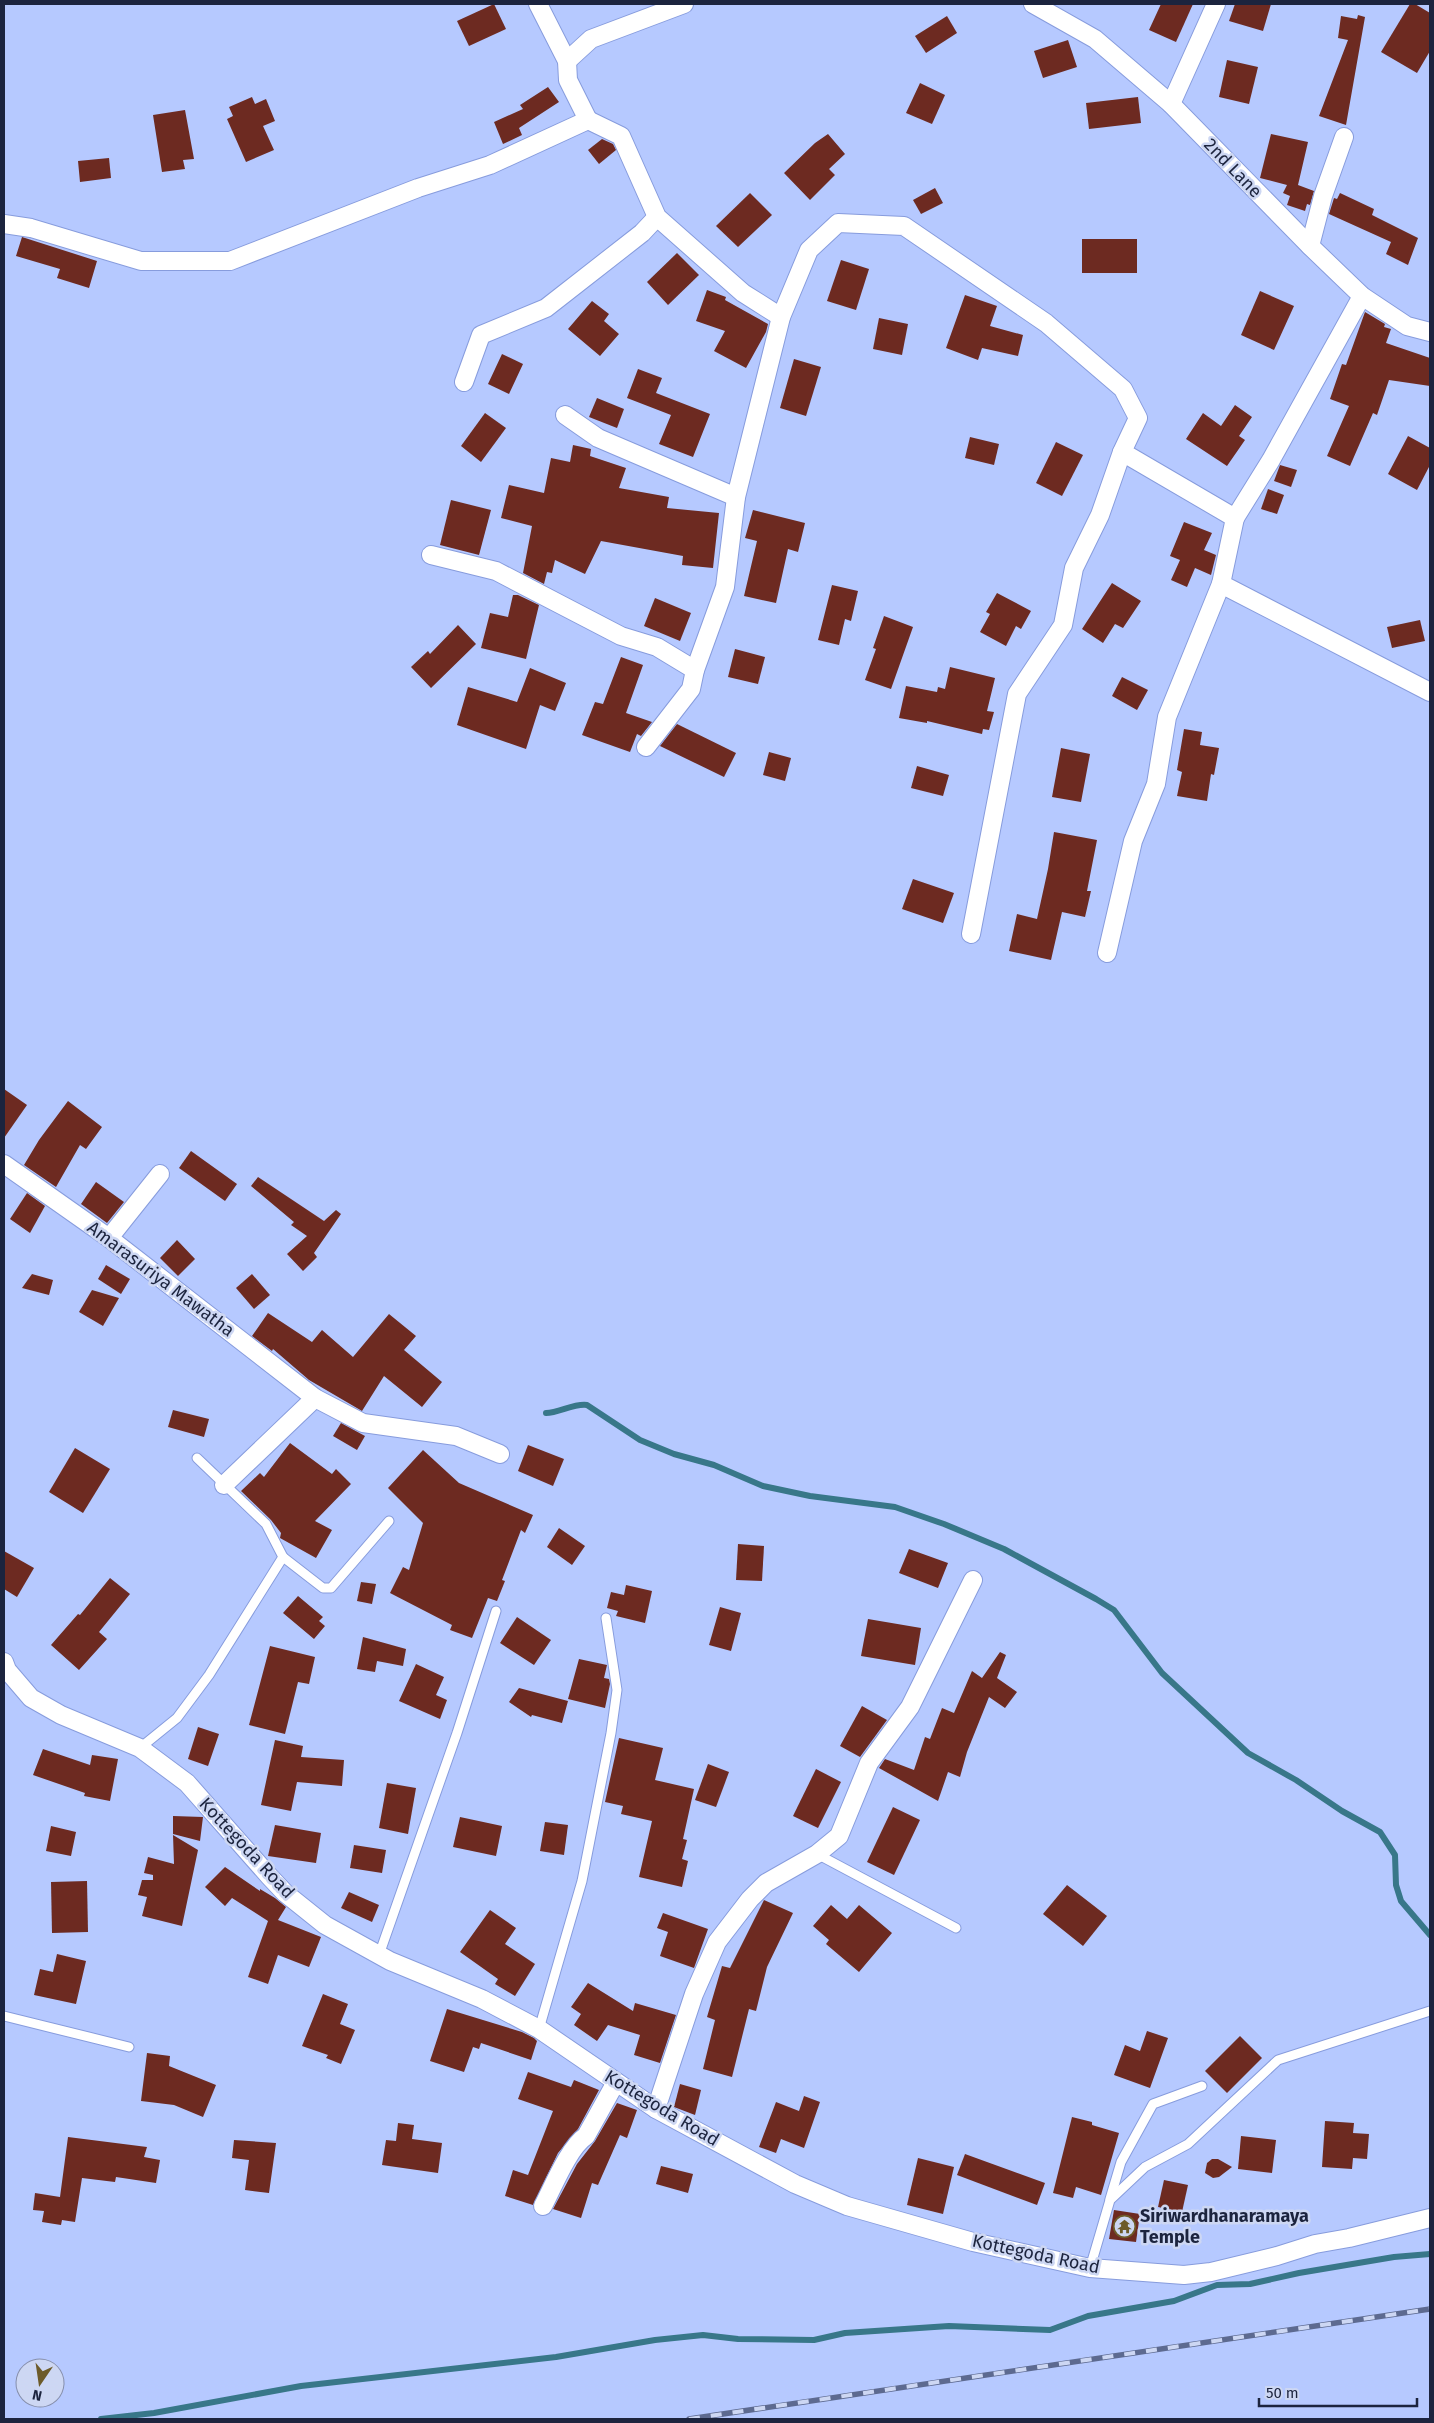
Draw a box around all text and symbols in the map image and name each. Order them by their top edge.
street label: 2nd Lane [1199,134,1267,202]
street label: Amarasuriya Mawatha [83,1216,239,1342]
street label: Kottegoda Road [195,1793,299,1903]
street label: Kottegoda Road [601,2065,723,2151]
place label: Siriwardhanaramaya Temple [1140,2205,1309,2248]
temple icon: Siriwardhanaramaya Temple [1112,2214,1136,2238]
street label: Kottegoda Road [970,2230,1102,2278]
north arrow [15,2358,65,2408]
scale bar [1259,2376,1416,2408]
text: 50 m [1266,2384,1299,2402]
text: N [31,2386,44,2405]

